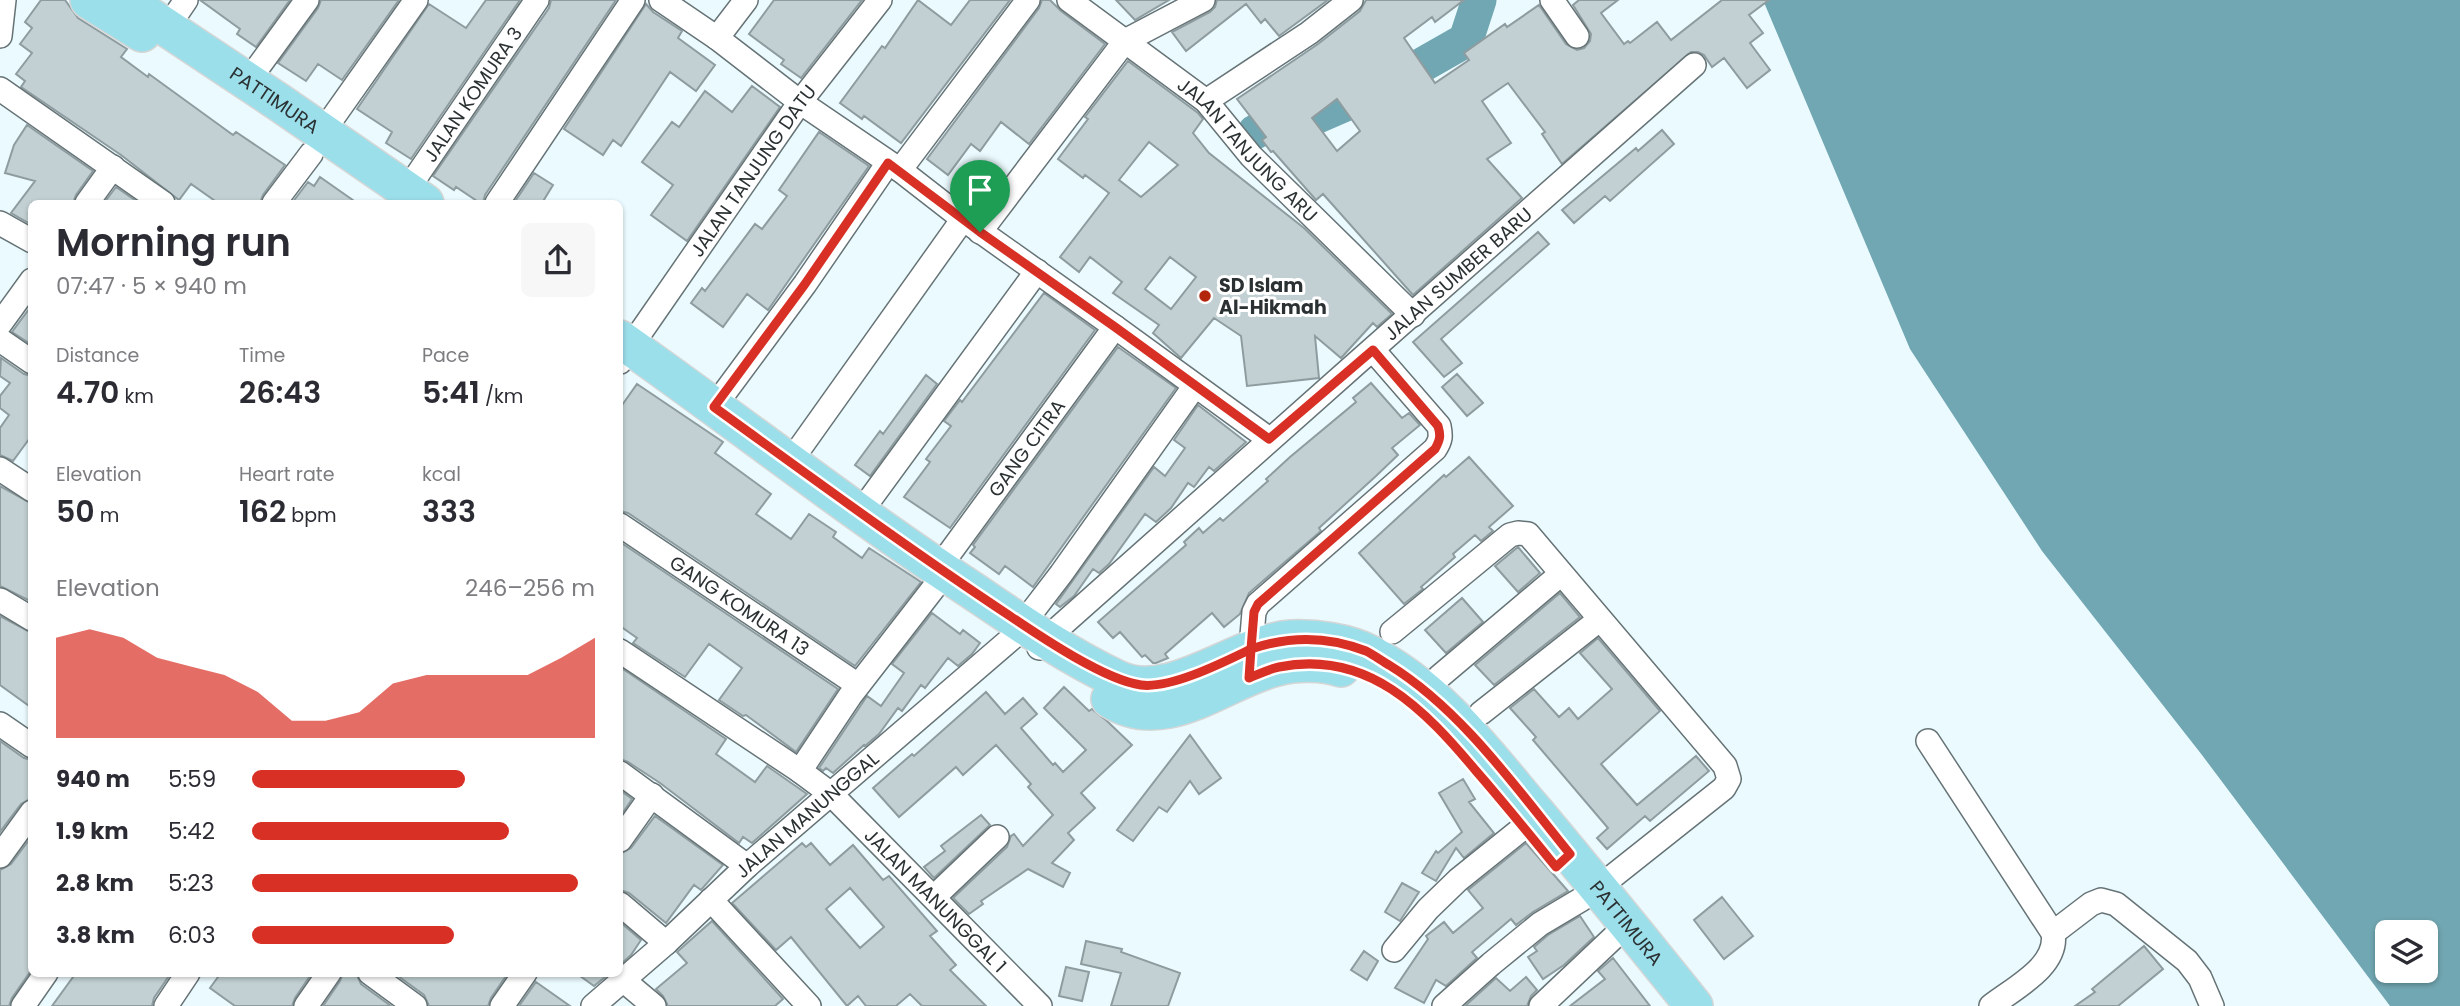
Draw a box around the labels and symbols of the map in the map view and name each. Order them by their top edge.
street label: JALAN KOMURA 3 [417,22,529,168]
street label: PATTIMURA [224,60,325,140]
street label: JALAN TANJUNG ARU [1172,71,1323,228]
street label: JALAN TANJUNG DATU [684,79,823,262]
pin [950,160,1010,232]
street label: JALAN SUMBER BARU [1378,201,1538,347]
place label: SD Islam Al-Hikmah [1219,272,1327,321]
marker: SD Islam Al-Hikmah [1197,288,1213,304]
street label: GANG CITRA [982,394,1072,503]
street label: GANG KOMURA 13 [664,549,814,662]
street label: JALAN MANUNGGAL [729,745,885,884]
street label: JALAN MANUNGGAL 1 [858,822,1013,979]
street label: PATTIMURA [1583,875,1669,972]

